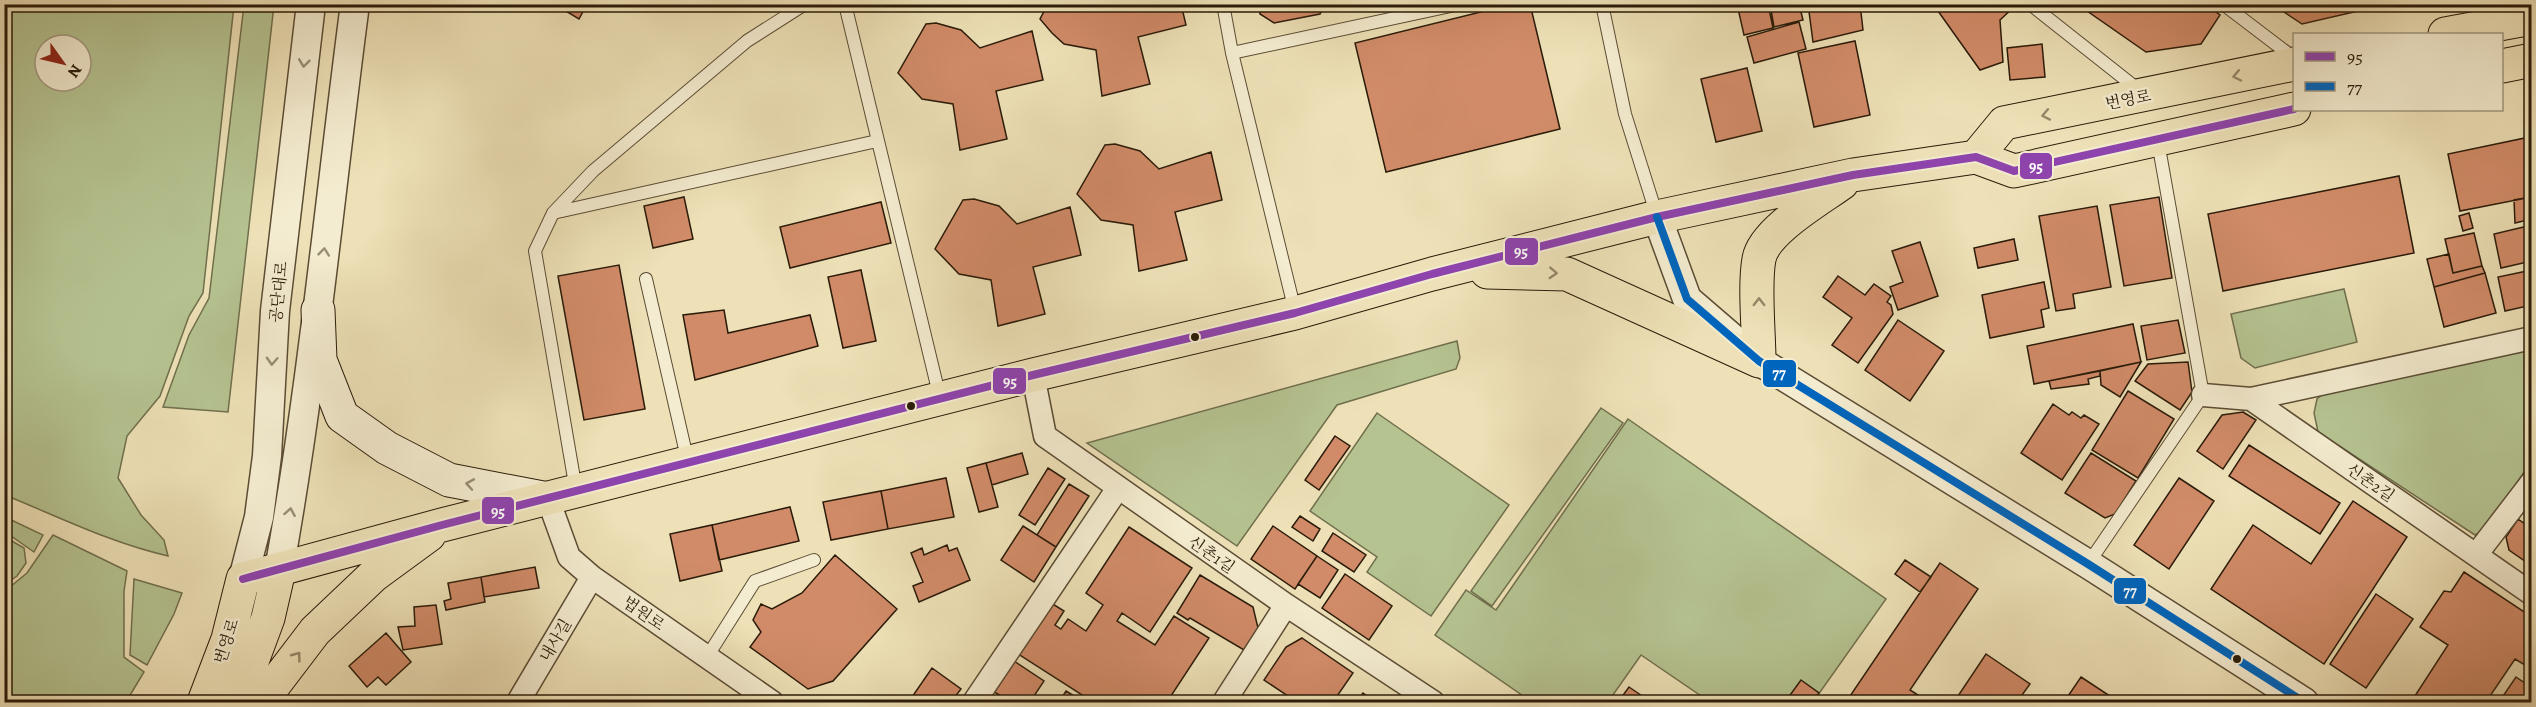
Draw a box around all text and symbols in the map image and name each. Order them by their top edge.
north arrow [33,33,93,93]
legend [2293,33,2503,111]
text: 95 [2347,45,2363,69]
one-way arrow [299,58,311,67]
text: N [62,60,87,82]
one-way arrow [2233,69,2243,82]
text: 77 [2347,75,2363,99]
street label: 번영로 [2103,85,2154,115]
one-way arrow [2042,108,2052,121]
line badge: 95 [2019,152,2053,180]
text: 95 [2029,156,2043,178]
line badge: 95 [1504,237,1539,266]
text: 95 [1514,241,1528,263]
one-way arrow [317,247,330,257]
street label: 공단대로 [265,260,293,324]
one-way arrow [1549,267,1558,280]
one-way arrow [1752,298,1765,307]
unlabelled marker [1189,331,1201,343]
one-way arrow [266,356,279,365]
line badge: 77 [1762,359,1797,388]
text: 77 [1772,363,1786,385]
line badge: 95 [992,367,1027,395]
text: 95 [1003,371,1017,393]
unlabelled marker [905,400,917,412]
street label: 신촌2길 [2342,458,2399,507]
one-way arrow [465,478,475,491]
line badge: 95 [481,496,515,525]
text: 95 [491,501,505,523]
one-way arrow [283,507,296,517]
street label: 신촌1길 [1184,531,1239,579]
line badge: 77 [2113,577,2147,605]
text: 77 [2123,581,2137,603]
street label: 법원로 [618,592,669,636]
street label: 번영로 [209,615,245,667]
street label: 내사길 [535,615,577,666]
one-way arrow [289,652,300,663]
unlabelled marker [2231,653,2243,665]

